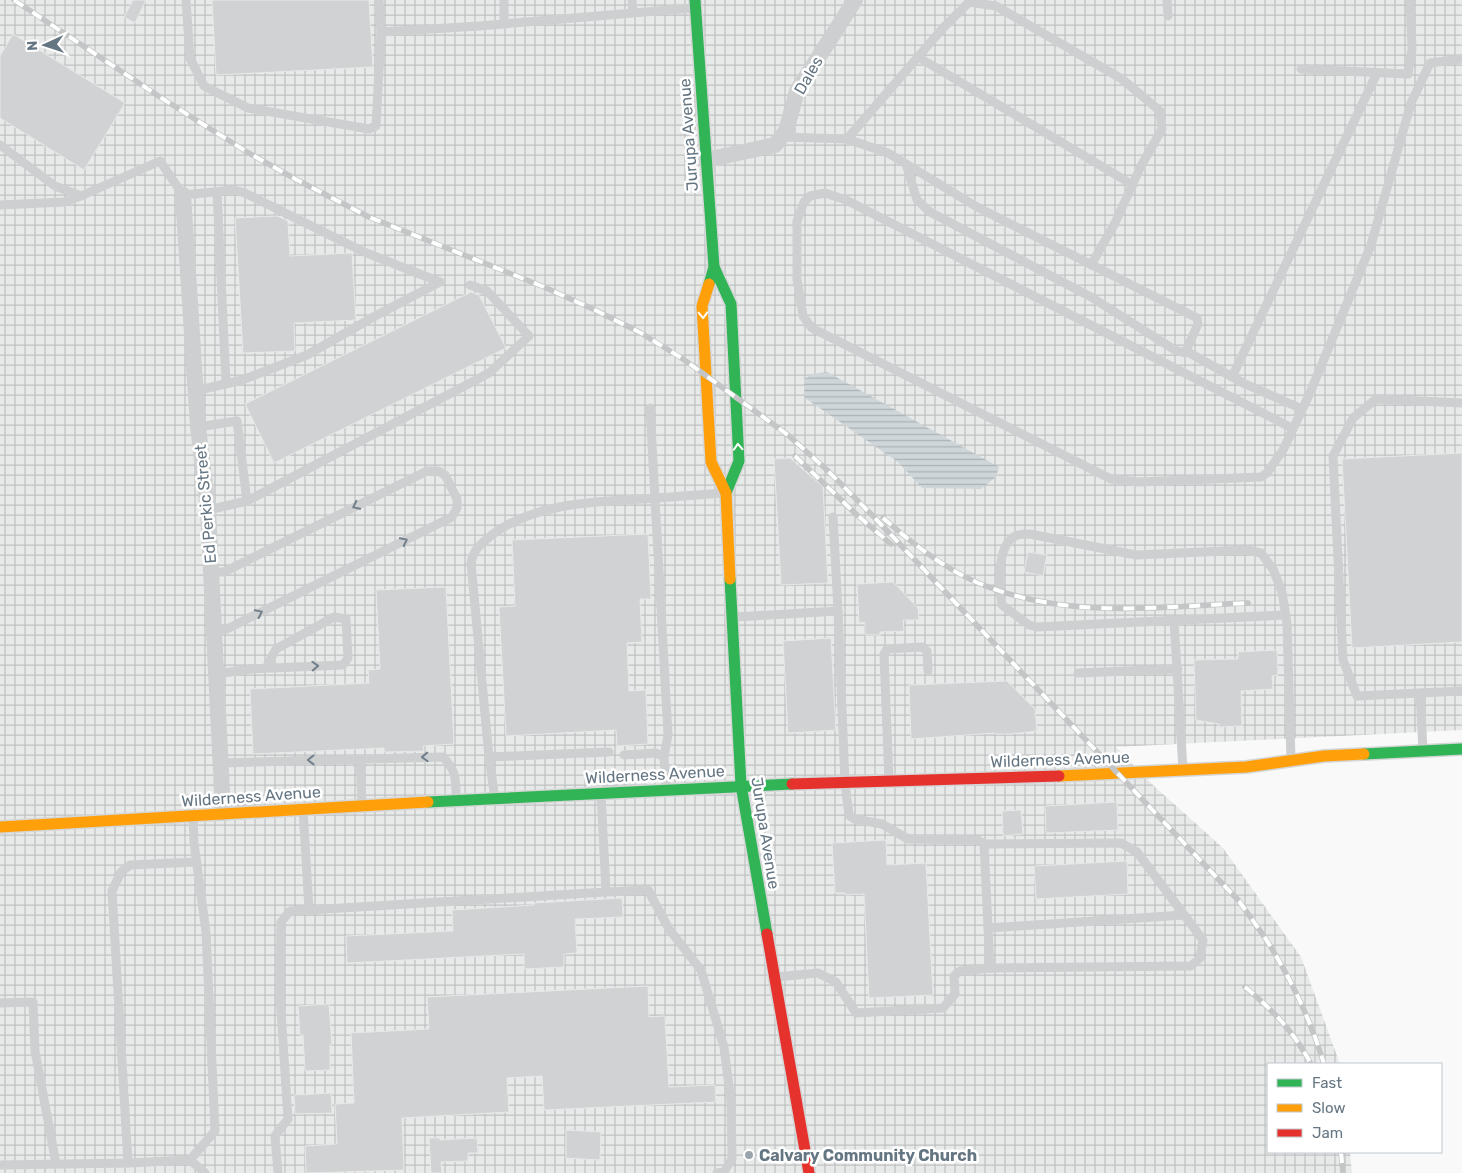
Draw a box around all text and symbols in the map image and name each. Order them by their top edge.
north arrow [20,20,70,70]
text: N [24,40,41,51]
street label: Dales [790,53,827,98]
street label: Jurupa Avenue [675,78,702,192]
one-way arrow [698,311,708,319]
one-way arrow [733,443,743,450]
street label: Ed Perkic Street [191,444,220,564]
one-way arrow [352,500,361,510]
one-way arrow [399,537,408,547]
one-way arrow [254,609,263,620]
one-way arrow [311,661,319,672]
street label: Wilderness Avenue [990,748,1130,771]
one-way arrow [420,752,428,763]
one-way arrow [307,755,315,766]
street label: Wilderness Avenue [585,761,725,788]
street label: Jurupa Avenue [747,776,784,891]
street label: Wilderness Avenue [181,782,321,811]
legend [1267,1063,1442,1153]
text: Fast [1312,1074,1342,1092]
text: Slow [1312,1099,1345,1117]
text: Jam [1312,1124,1343,1142]
place label: Calvary Community Church [759,1146,977,1165]
marker: Calvary Community Church [743,1149,755,1161]

